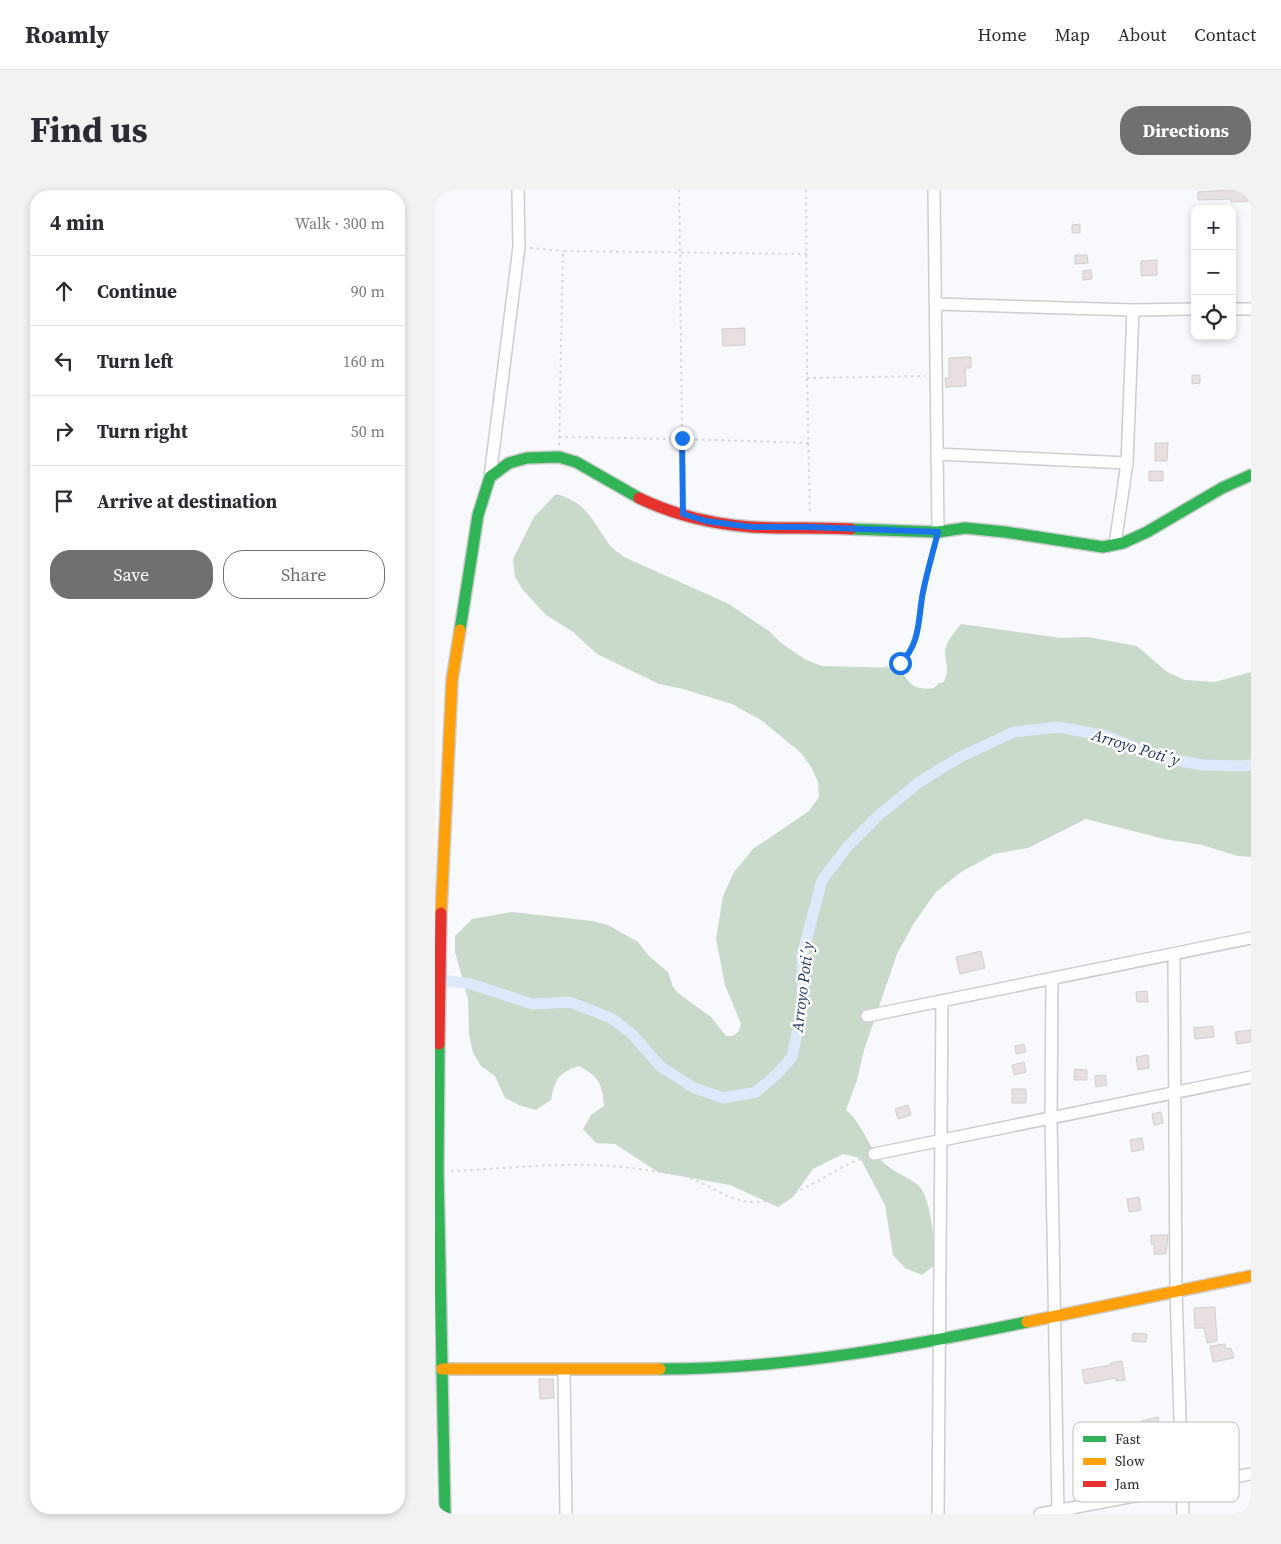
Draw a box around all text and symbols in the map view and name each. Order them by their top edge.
text: Roamly [25,18,109,51]
text: Home [978,22,1027,47]
text: Map [1055,22,1090,47]
text: About [1118,22,1166,47]
text: Contact [1194,22,1256,47]
text: Find us [30,106,148,154]
button: Directions [1120,106,1251,155]
map controls [1191,205,1236,340]
button: + [1191,205,1236,250]
text: 4 min [50,208,105,237]
text: Walk · 300 m [295,212,385,234]
button: − [1191,250,1236,295]
icon: ahead [50,277,78,305]
text: Continue [97,278,177,304]
text: 90 m [351,280,385,302]
button: locate [1191,295,1236,340]
icon: left [50,347,78,375]
text: Turn left [97,348,173,374]
text: 160 m [343,350,385,372]
icon: right [50,417,78,445]
text: Turn right [97,418,188,444]
text: 50 m [351,420,385,442]
route end [671,427,694,450]
icon: arrive [50,487,78,515]
text: Arrive at destination [97,488,277,514]
button: Save [50,550,213,599]
button: Share [223,550,385,599]
route start [889,652,912,675]
water label: Arroyo Poti´y [1089,723,1183,771]
water label: Arroyo Poti´y [785,940,818,1034]
legend [1073,1422,1239,1502]
text: Fast [1115,1429,1141,1449]
text: Slow [1115,1451,1145,1471]
text: Jam [1114,1474,1140,1494]

